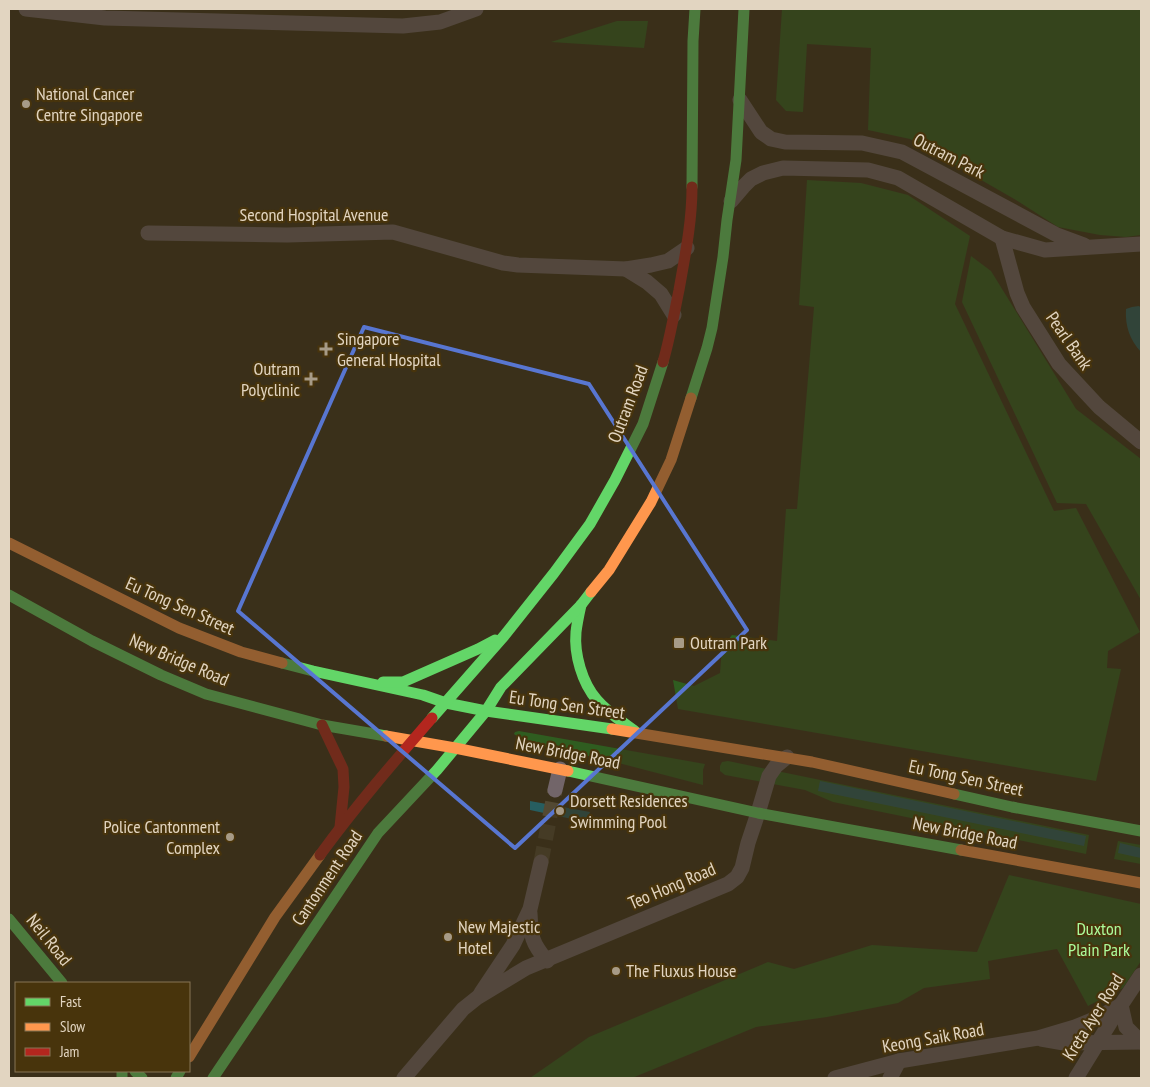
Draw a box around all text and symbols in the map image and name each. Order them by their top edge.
place label: National Cancer Centre Singapore [36,82,143,126]
marker: National Cancer Centre Singapore [20,98,32,110]
street label: Outram Park [910,128,989,183]
street label: Second Hospital Avenue [240,203,388,226]
street label: Pearl Bank [1041,307,1098,374]
place label: Singapore General Hospital [337,327,441,371]
marker: Singapore General Hospital [319,342,333,356]
place label: Outram Polyclinic [241,357,301,401]
street label: Outram Road [602,362,653,446]
marker: Outram Polyclinic [304,372,318,386]
street label: Eu Tong Sen Street [122,571,238,640]
street label: New Bridge Road [126,628,232,691]
place label: Outram Park [690,631,767,654]
marker: Outram Park [672,636,686,650]
street label: Eu Tong Sen Street [508,685,626,724]
street label: New Bridge Road [514,731,622,774]
street label: Eu Tong Sen Street [907,754,1025,801]
place label: Dorsett Residences Swimming Pool [570,789,688,833]
marker: Dorsett Residences Swimming Pool [554,805,566,817]
street label: New Bridge Road [911,811,1019,854]
place label: Police Cantonment Complex [104,815,221,859]
street label: Cantonment Road [286,826,367,930]
marker: Police Cantonment Complex [224,831,236,843]
street label: Teo Hong Road [625,857,719,914]
street label: Neil Road [22,909,77,970]
place label: New Majestic Hotel [458,915,541,959]
park label: Duxton Plain Park [1068,917,1130,961]
marker: New Majestic Hotel [442,931,454,943]
place label: The Fluxus House [626,959,737,982]
marker: The Fluxus House [610,965,622,977]
street label: Kreta Ayer Road [1057,969,1128,1064]
legend [15,982,190,1072]
text: Fast [60,992,81,1011]
text: Slow [60,1017,85,1036]
street label: Keong Saik Road [880,1017,985,1058]
text: Jam [59,1042,79,1061]

